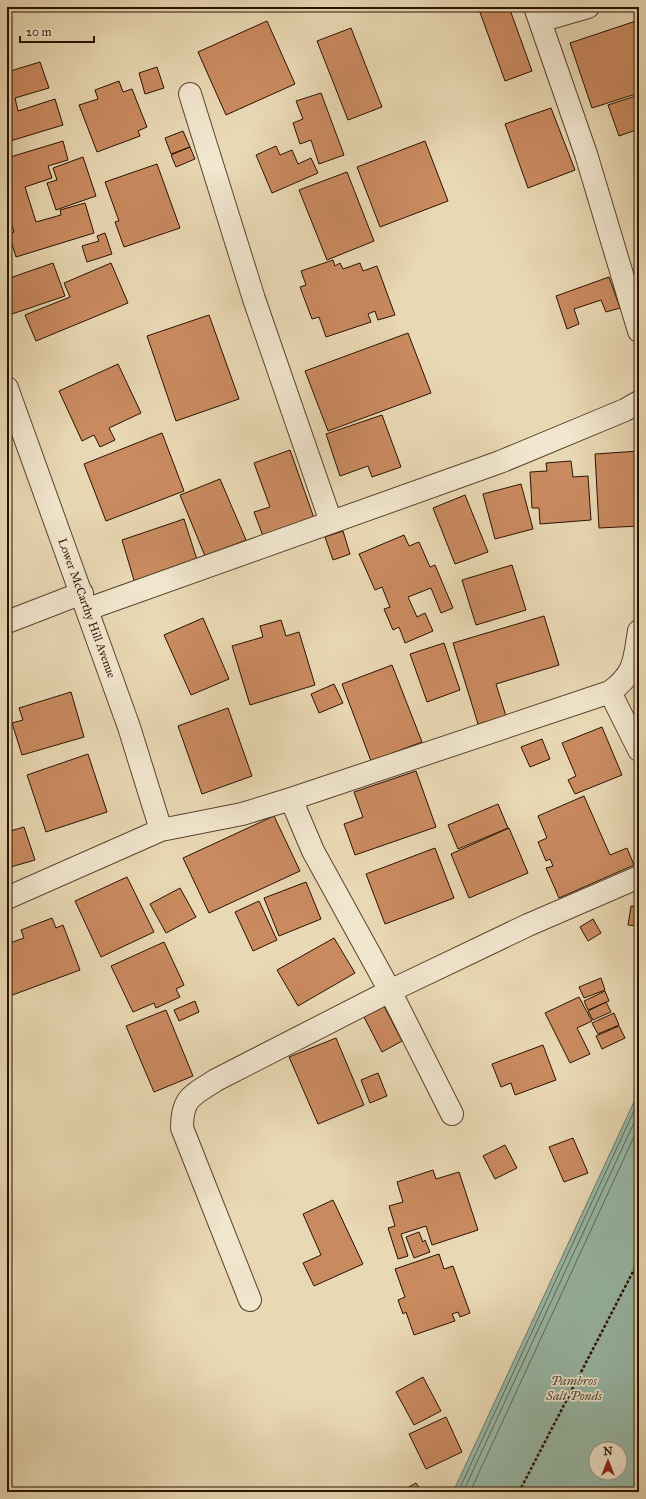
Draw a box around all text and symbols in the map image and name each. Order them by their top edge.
scale bar [20,18,94,44]
text: 20 m [26,25,52,39]
street label: Lower McCarthy Hill Avenue [55,536,119,680]
water label: Pambros Salt Ponds [545,1373,602,1404]
north arrow [588,1441,628,1481]
text: N [603,1445,613,1458]

